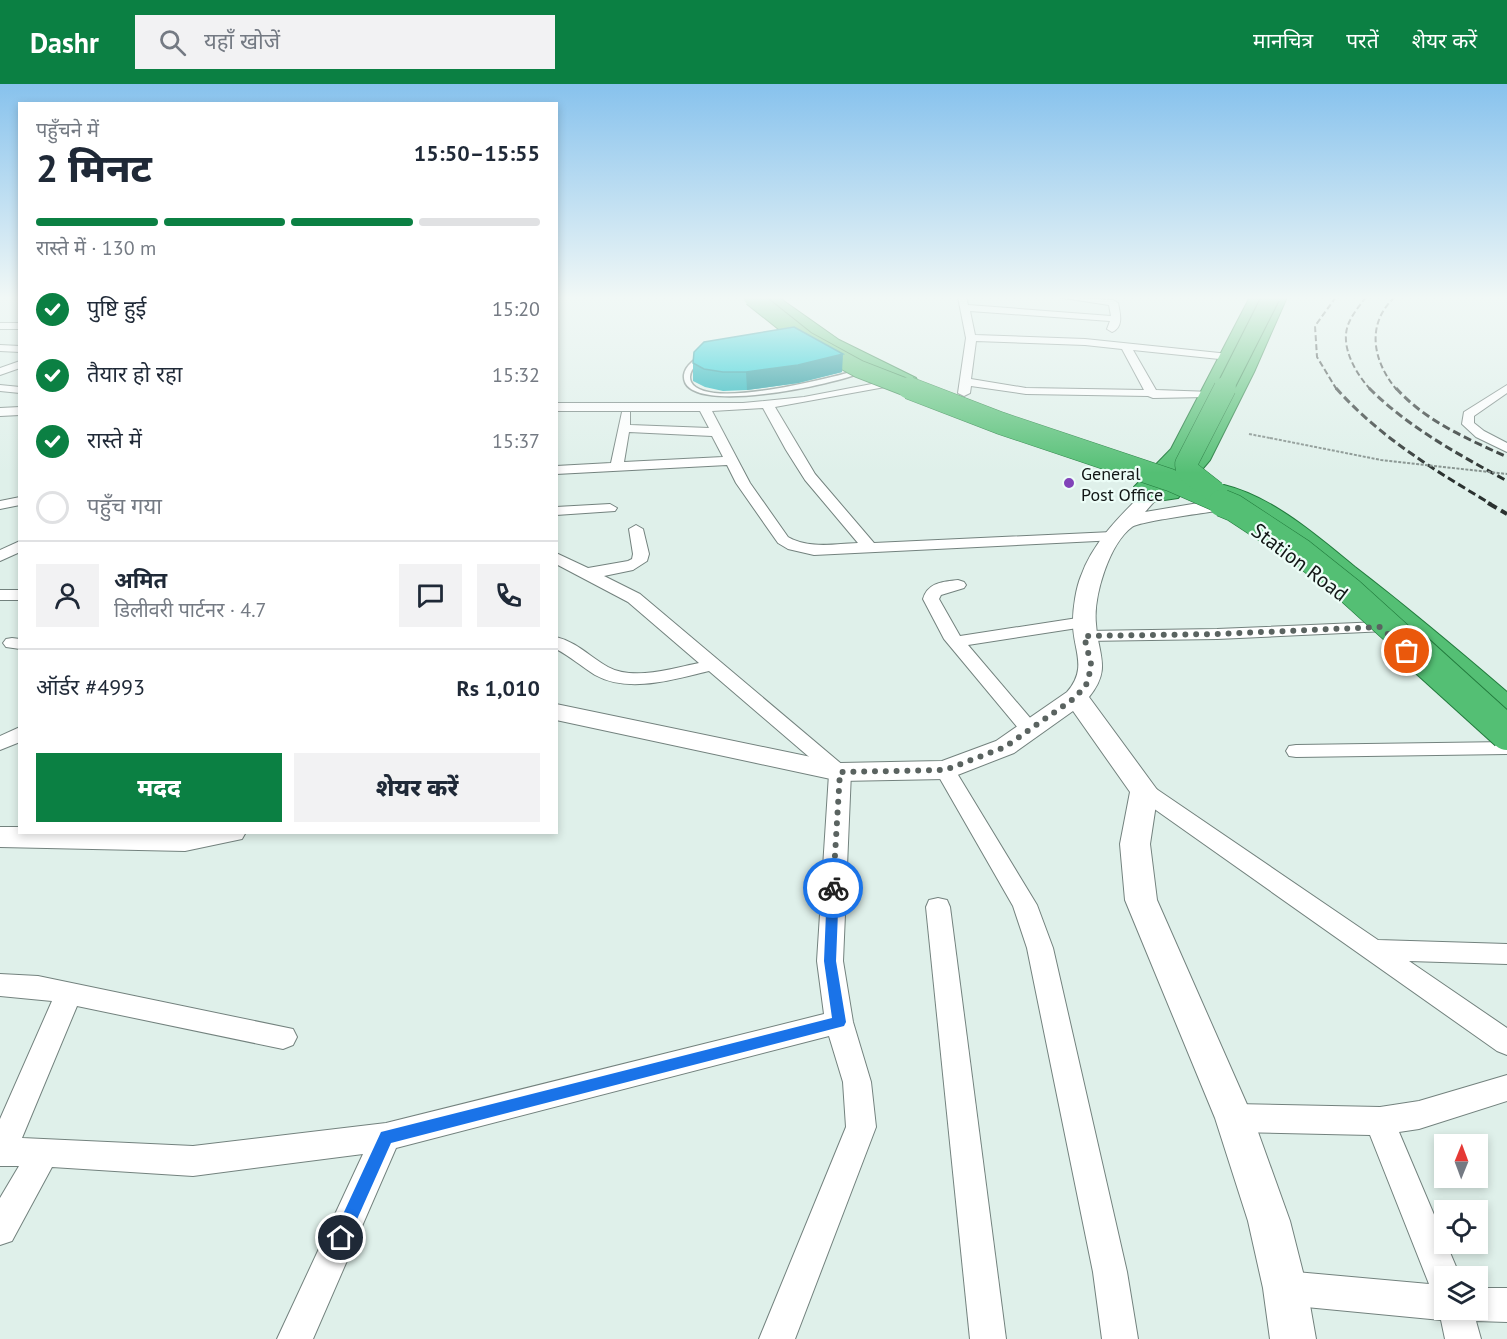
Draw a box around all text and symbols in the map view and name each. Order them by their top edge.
search box [135,15,555,69]
text: Dashr [30,24,99,61]
icon: search [156,26,189,59]
text: यहाँ खोजें [204,27,280,55]
text: मानचित्र [1253,27,1313,54]
text: परतें [1346,27,1379,54]
text: शेयर करें [1412,27,1477,54]
text: पहुँचने में [36,117,99,143]
text: 15:50–15:55 [414,139,540,167]
text: 2 मिनट [36,142,152,193]
text: रास्ते में · 130 m [36,235,156,261]
icon: check [36,293,69,326]
text: पुष्टि हुई [87,294,146,322]
text: 15:20 [492,296,540,322]
icon: check [36,359,69,392]
text: तैयार हो रहा [87,360,183,388]
text: 15:32 [492,362,540,388]
icon: check [36,425,69,458]
text: रास्ते में [87,426,142,454]
text: 15:37 [492,428,540,454]
place label: General Post Office [1081,462,1163,506]
marker: General Post Office [1062,476,1076,490]
text: पहुँच गया [87,492,162,520]
street label: Station Road [1246,517,1354,607]
button: person [36,564,99,627]
button: chat [399,564,462,627]
button: phone [477,564,540,627]
text: अमित [114,566,167,594]
text: डिलीवरी पार्टनर · 4.7 [114,597,266,623]
pin [1381,625,1432,676]
icon: bag [1390,634,1423,667]
text: ऑर्डर #4993 [36,673,145,701]
text: Rs 1,010 [456,674,540,702]
button: मदद [36,753,282,822]
button: शेयर करें [294,753,540,822]
courier [803,858,863,918]
icon: bike [817,872,850,905]
north arrow [1434,1134,1488,1188]
map controls [1434,1134,1488,1320]
button: locate [1434,1200,1488,1254]
pin [315,1212,366,1263]
icon: home [324,1221,357,1254]
button: layers [1434,1266,1488,1320]

